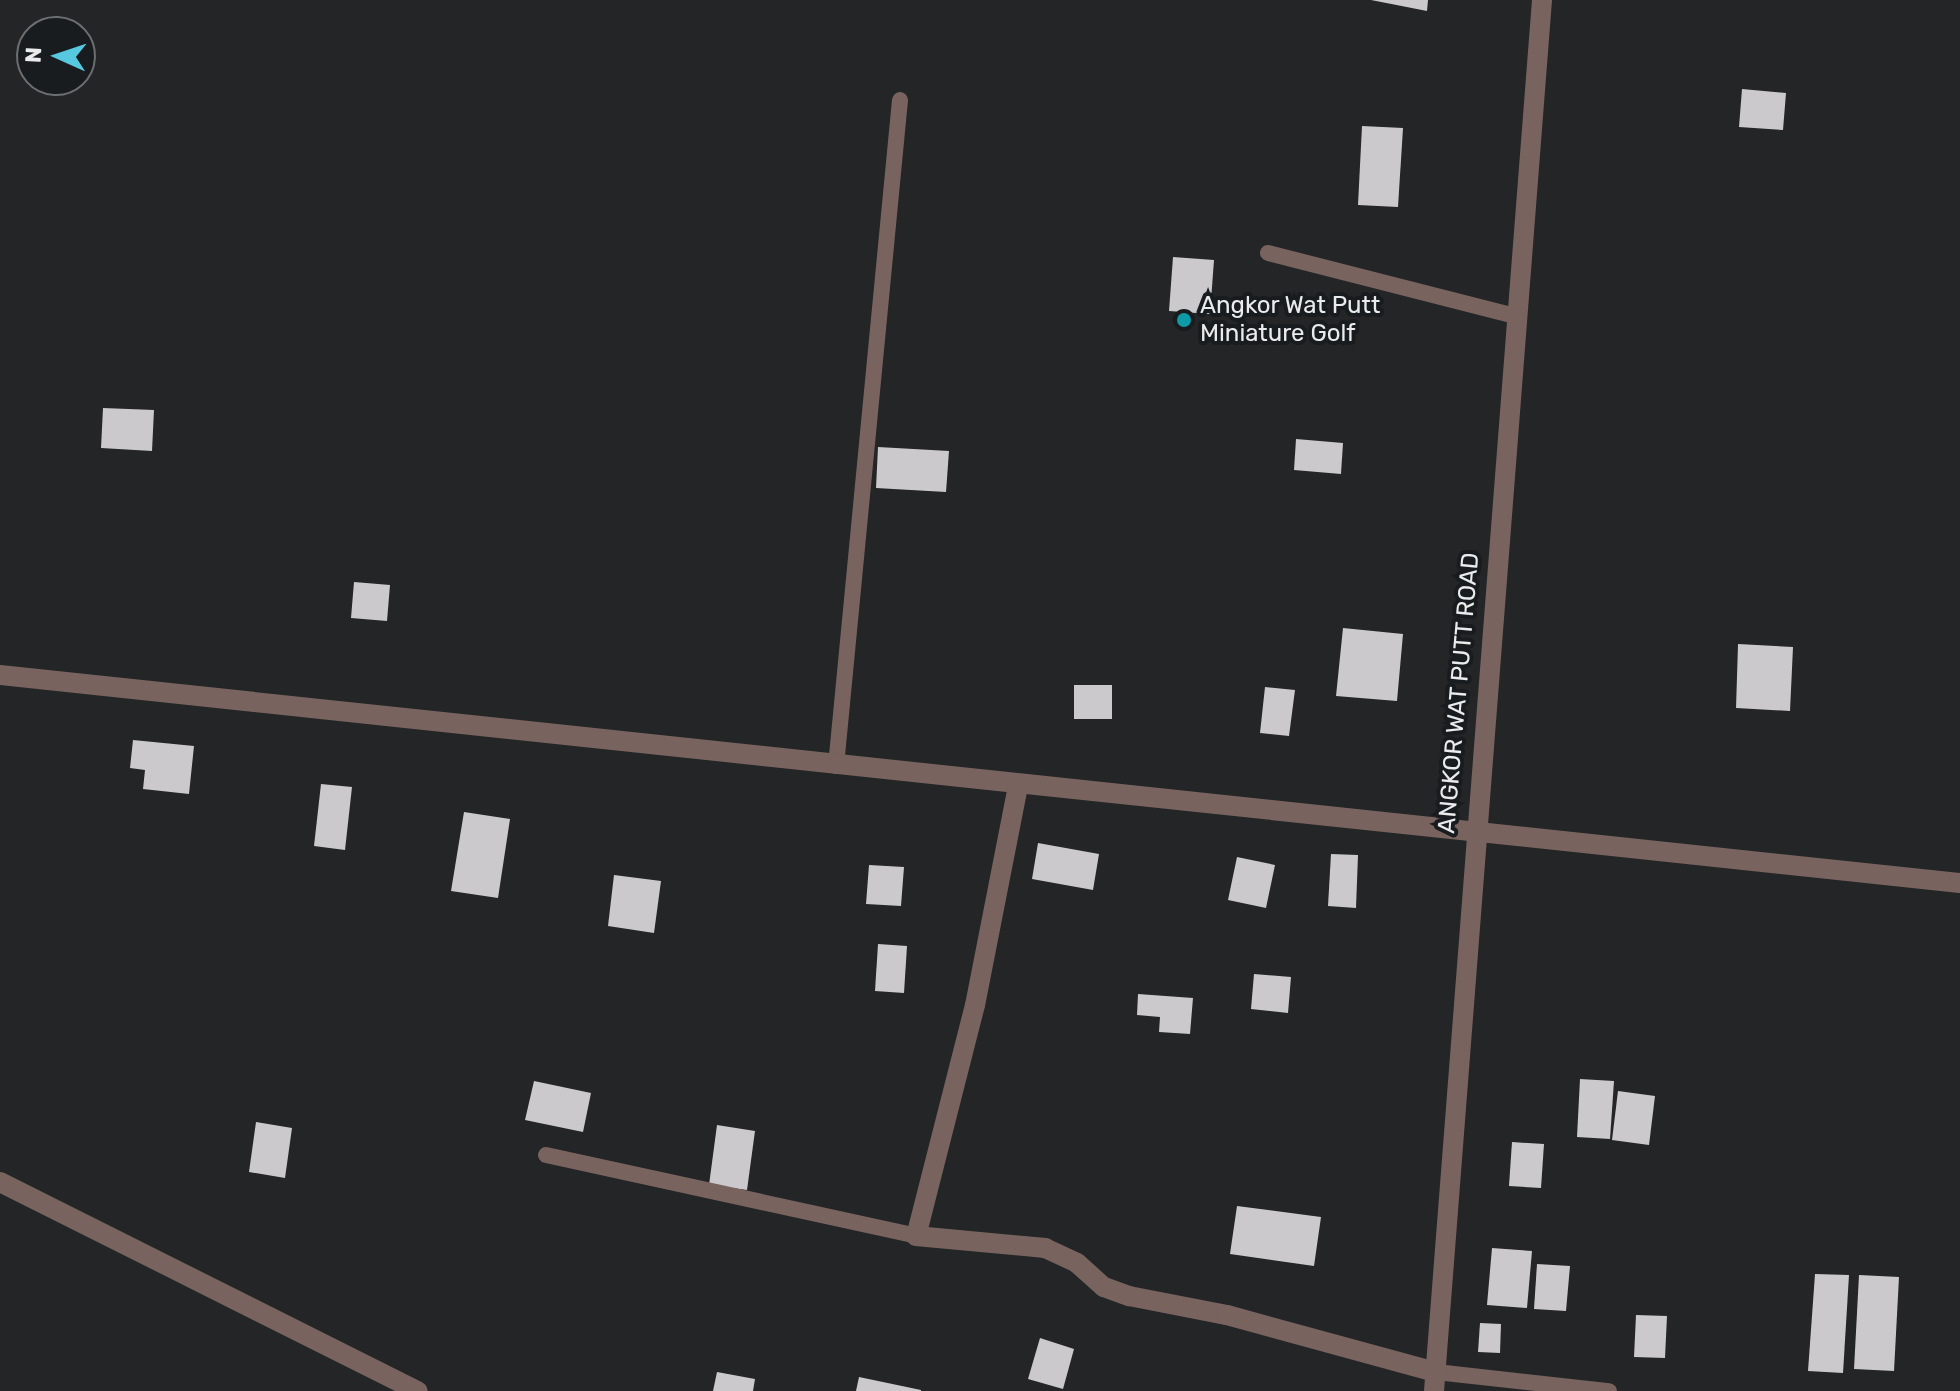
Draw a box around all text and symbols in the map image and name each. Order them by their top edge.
north arrow [16,16,96,96]
text: N [20,46,47,63]
place label: Angkor Wat Putt Miniature Golf [1200,292,1381,348]
marker: Angkor Wat Putt Miniature Golf [1175,311,1193,329]
street label: ANGKOR WAT PUTT ROAD [1432,551,1486,835]

